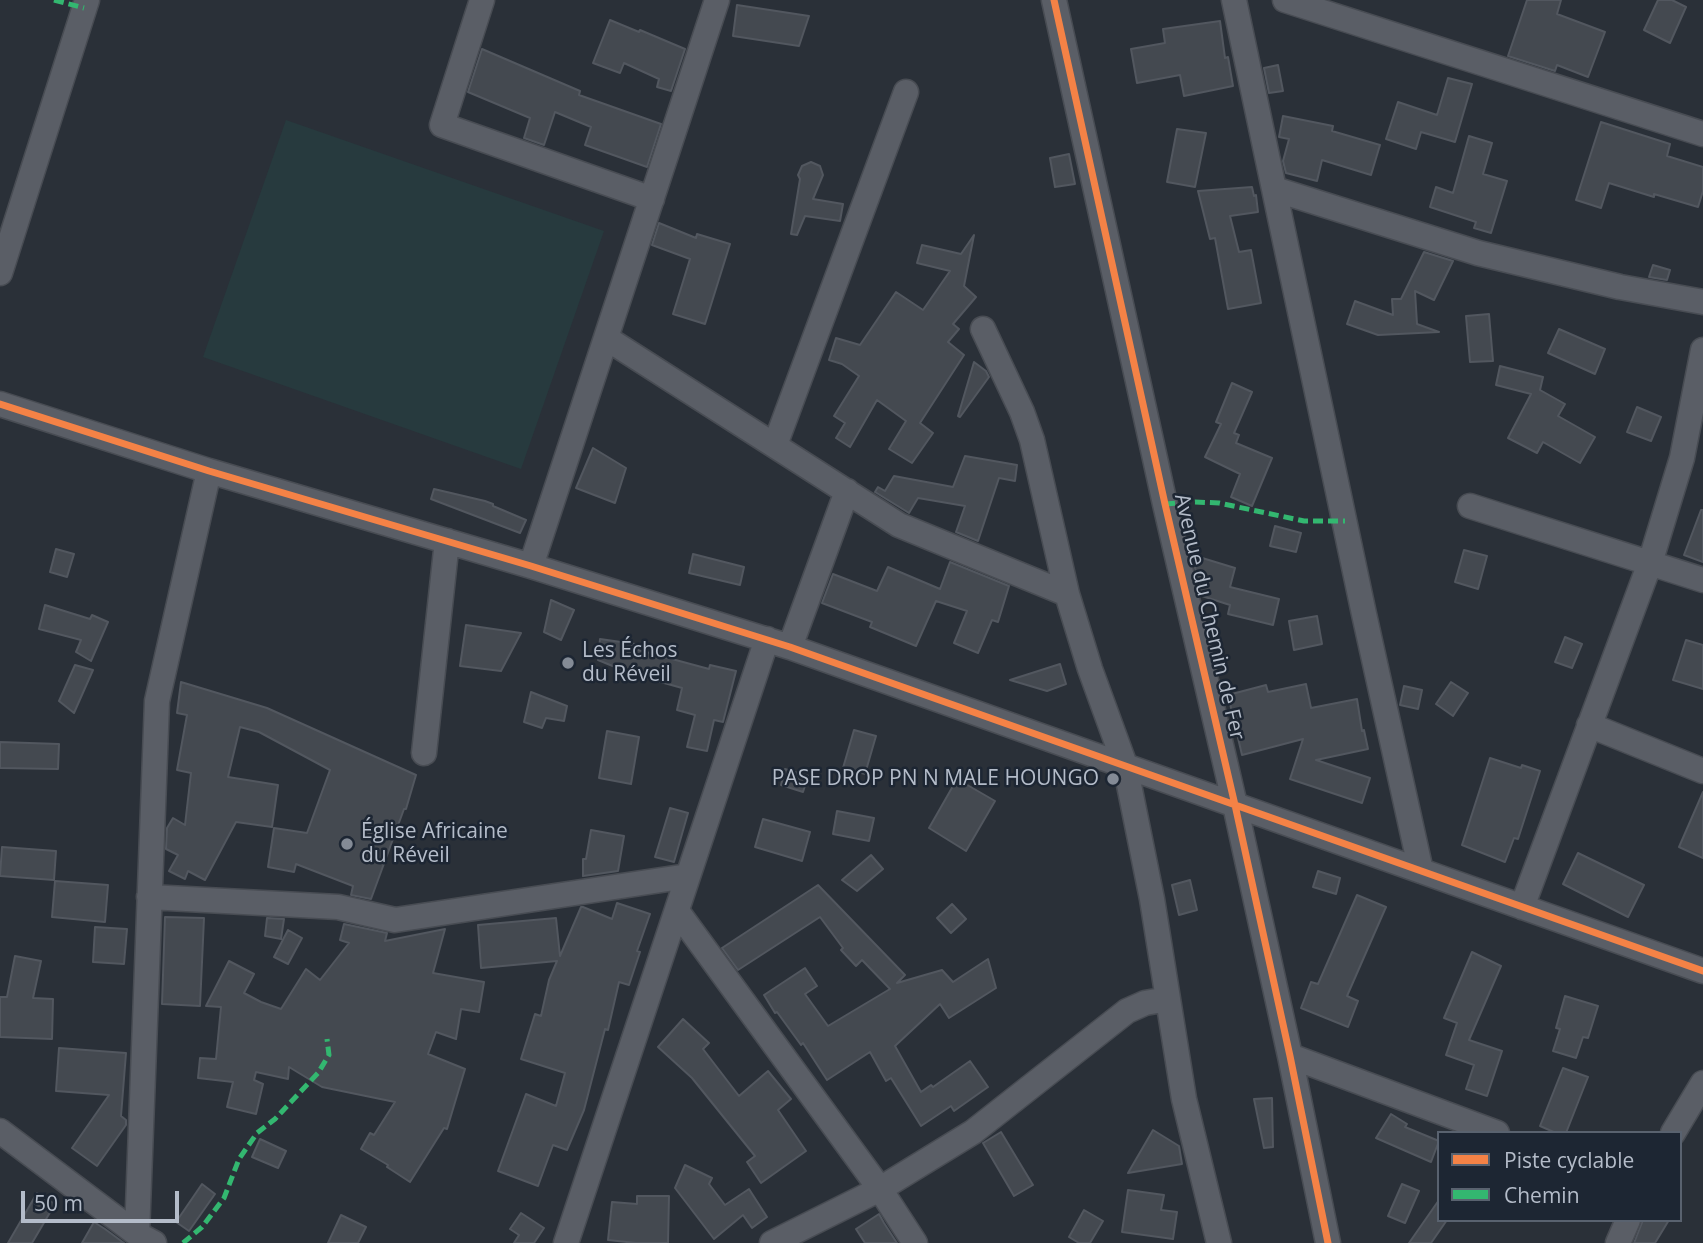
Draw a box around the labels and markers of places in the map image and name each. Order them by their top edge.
place label: Les Échos du Réveil [582,638,677,688]
marker: Les Échos du Réveil [560,655,576,671]
place label: PASE DROP PN N MALE HOUNGO [772,766,1099,792]
marker: PASE DROP PN N MALE HOUNGO [1105,771,1121,787]
place label: Église Africaine du Réveil [361,819,508,869]
marker: Église Africaine du Réveil [339,836,355,852]

